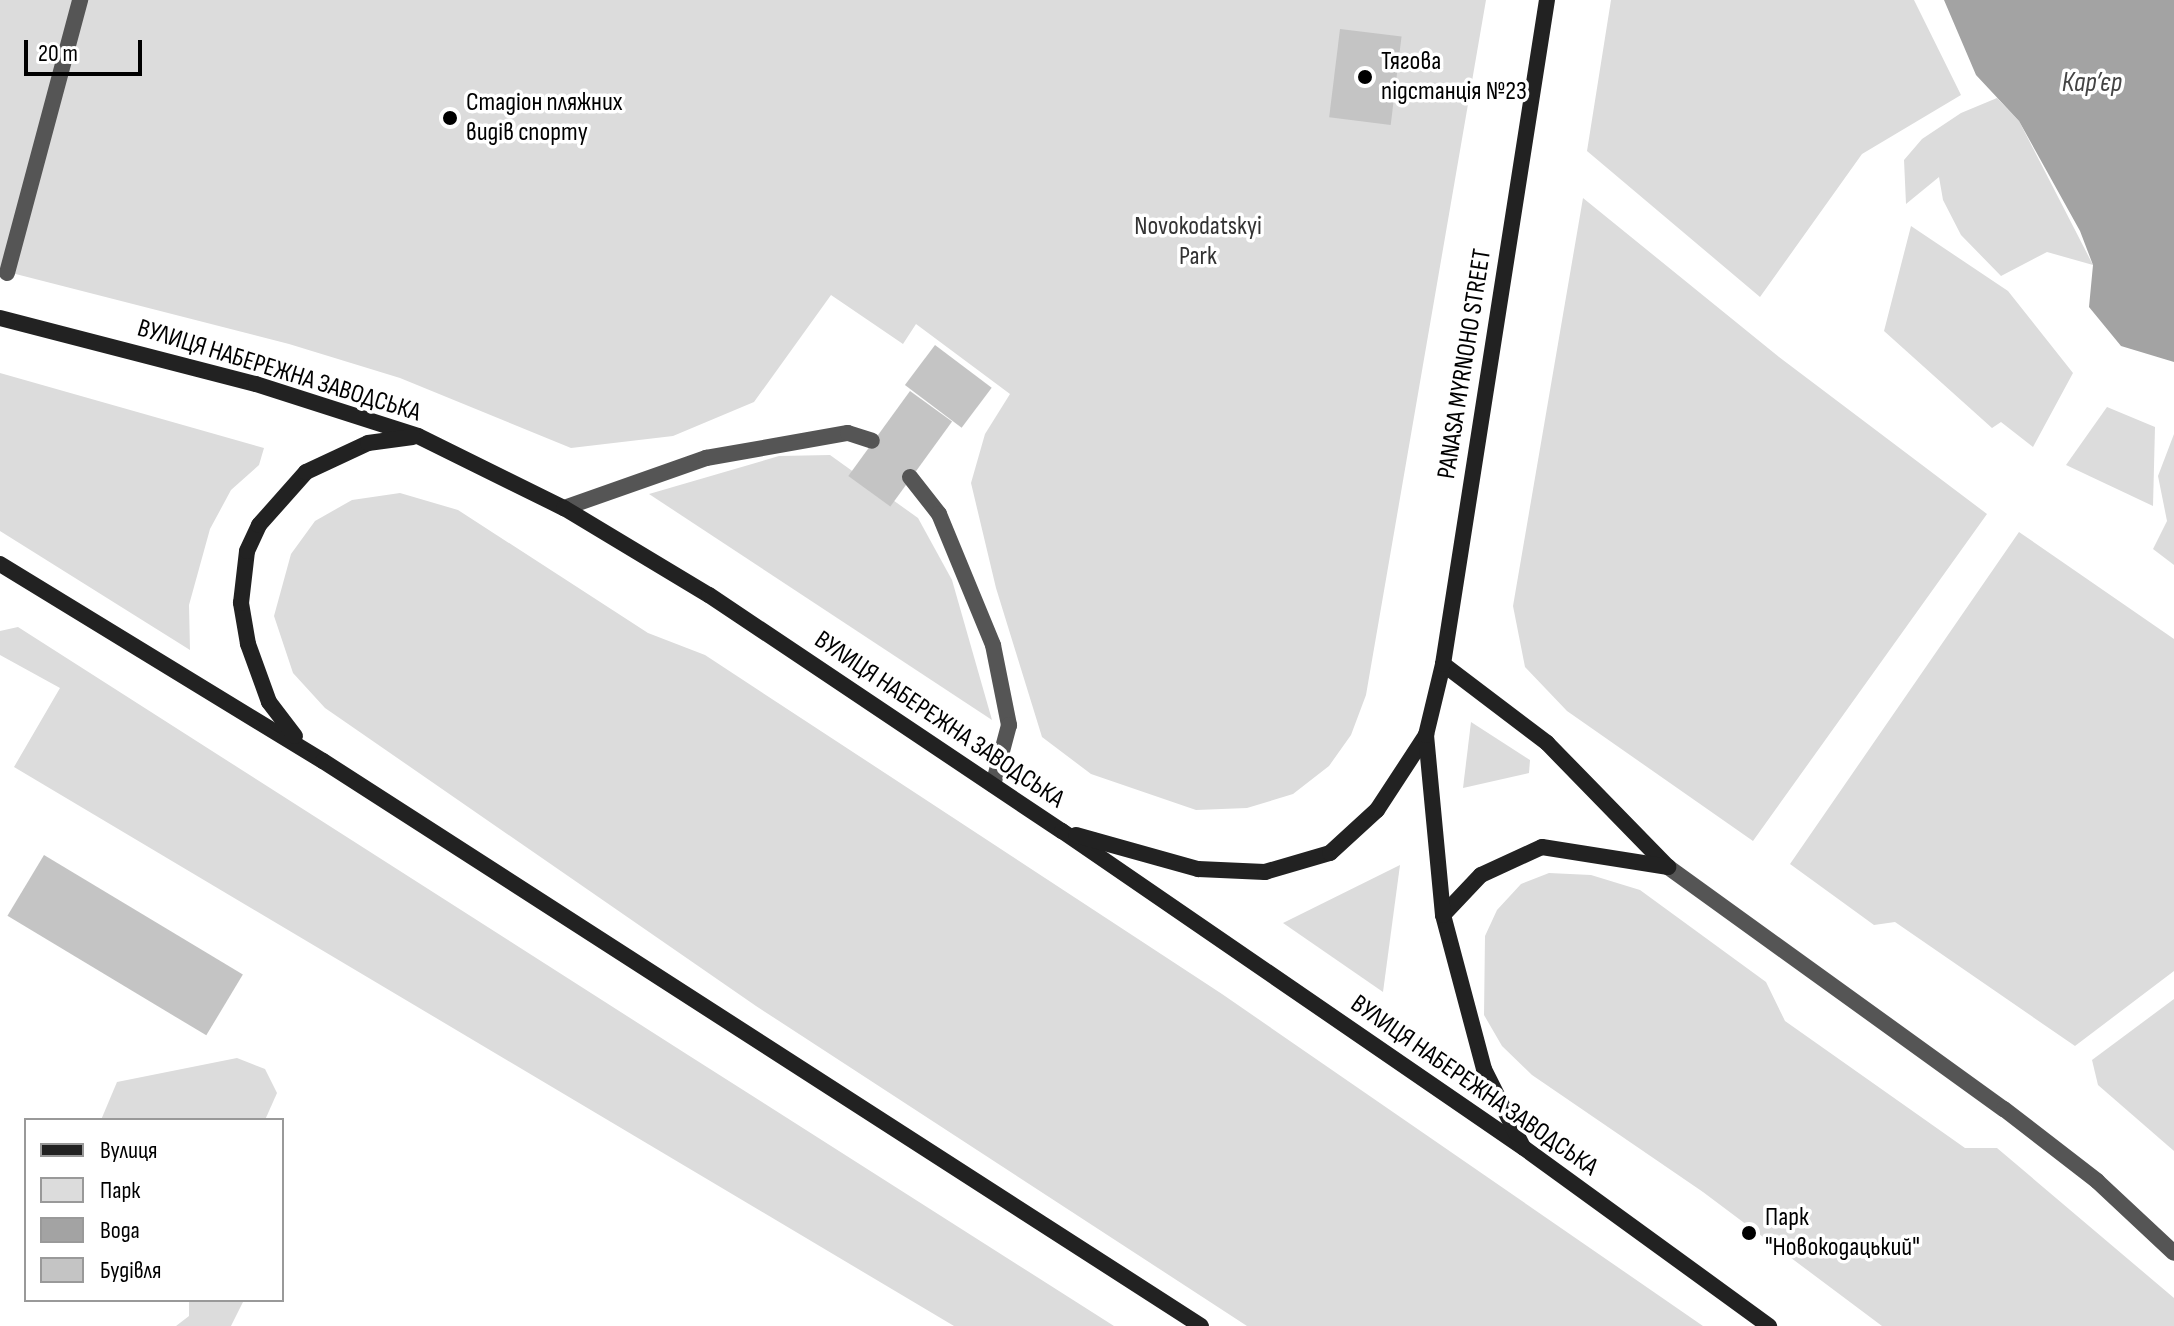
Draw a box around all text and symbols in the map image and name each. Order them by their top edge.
scale bar [28,24,146,74]
text: 20 m [38,39,78,68]
place label: Тягова пiдстанцiя №23 [1381,46,1527,108]
water label: Кар’єр [2062,66,2122,100]
marker: Тягова пiдстанцiя №23 [1356,68,1374,86]
place label: Стадіон пляжних видів спорту [466,87,623,148]
marker: Стадіон пляжних видів спорту [441,109,459,127]
park label: Novokodatskyi Park [1134,211,1262,272]
street label: PANASA MYRNOHO STREET [1431,247,1499,481]
street label: ВУЛИЦЯ НАБЕРЕЖНА ЗАВОДСЬКА [134,313,424,429]
street label: ВУЛИЦЯ НАБЕРЕЖНА ЗАВОДСЬКА [808,625,1070,815]
street label: ВУЛИЦЯ НАБЕРЕЖНА ЗАВОДСЬКА [1344,989,1604,1183]
legend [24,1118,284,1302]
text: Вулиця [100,1136,158,1165]
text: Парк [100,1176,140,1205]
place label: Парк "Новокодацький" [1765,1202,1920,1264]
text: Вода [100,1216,140,1245]
marker: Парк "Новокодацький" [1740,1224,1758,1242]
text: Будівля [100,1256,161,1285]

